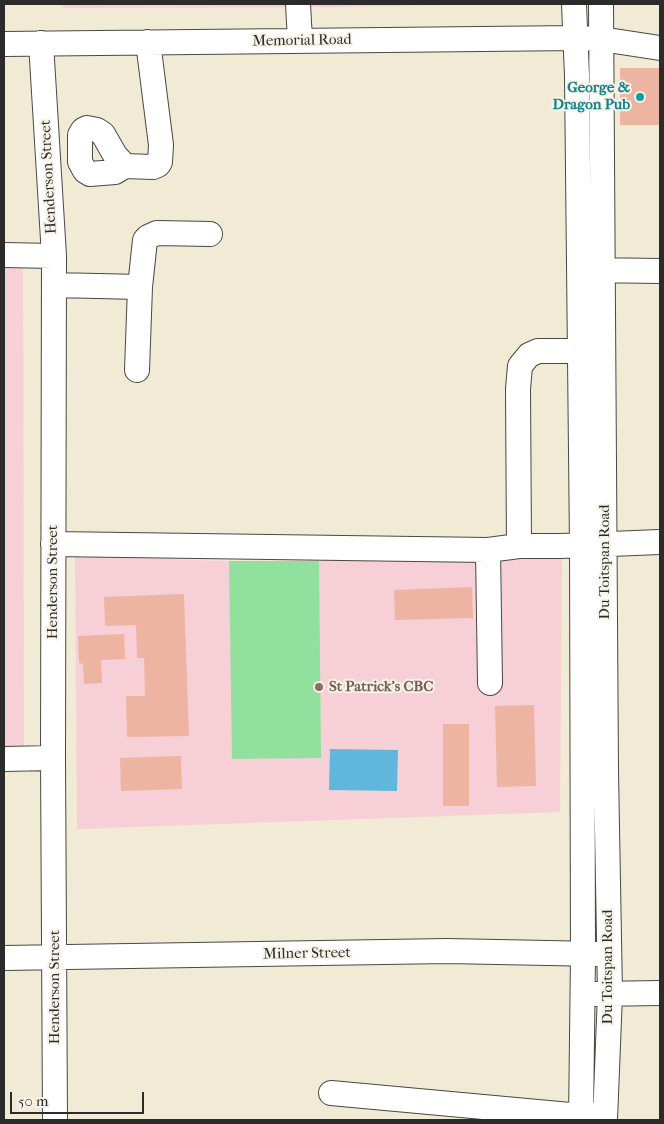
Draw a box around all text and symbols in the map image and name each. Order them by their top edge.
street label: Memorial Road [252,31,352,51]
place label: George & Dragon Pub [553,79,630,114]
marker: George & Dragon Pub [634,91,646,103]
street label: Henderson Street [37,119,61,235]
street label: Du Toitspan Road [596,505,614,619]
street label: Henderson Street [44,525,62,639]
place label: St Patrick's CBC [329,678,433,696]
marker: St Patrick's CBC [313,681,325,693]
street label: Du Toitspan Road [599,910,617,1024]
street label: Henderson Street [46,930,64,1044]
street label: Milner Street [263,944,351,964]
scale bar [12,1082,146,1114]
text: 50 m [18,1092,48,1110]

